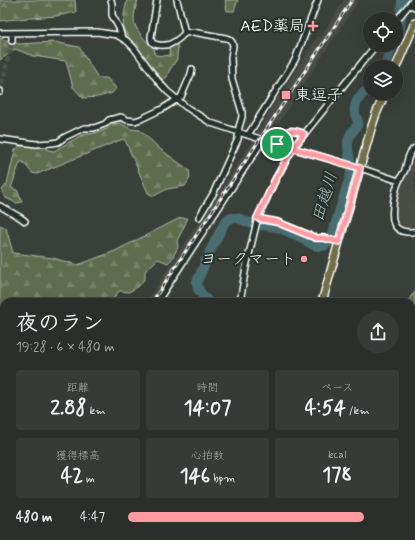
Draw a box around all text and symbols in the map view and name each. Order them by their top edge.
map controls [363,12,403,100]
button: locate [363,12,403,52]
place label: AED薬局 [240,16,305,37]
marker: AED薬局 [308,21,318,31]
button: layers [363,60,403,100]
place label: 東逗子 [295,85,343,106]
marker: 東逗子 [280,89,292,101]
pin [260,127,294,161]
icon: arrive [266,133,288,155]
water label: 田越川 [307,169,343,225]
place label: ヨークマート [201,249,296,270]
marker: ヨークマート [299,254,309,264]
text: 夜のラン [16,310,104,338]
button: share [357,311,399,353]
text: 19:28 · 6 × 480 m [16,339,115,356]
text: 距離 [67,381,89,395]
text: 時間 [196,381,218,395]
text: ペース [321,381,353,395]
text: 2.88 [50,395,86,422]
text: 14:07 [184,395,231,422]
text: 4:54 [305,395,346,422]
text: km [86,404,105,418]
text: /km [346,404,370,418]
text: kcal [328,448,346,462]
text: 獲得標高 [56,449,100,463]
text: 心拍数 [191,449,224,463]
text: 178 [322,462,352,489]
text: 42 [61,463,83,490]
text: 146 [180,463,210,490]
text: m [83,472,95,486]
text: bpm [210,472,235,486]
text: 480 m [16,509,52,526]
text: 4:47 [80,509,105,526]

